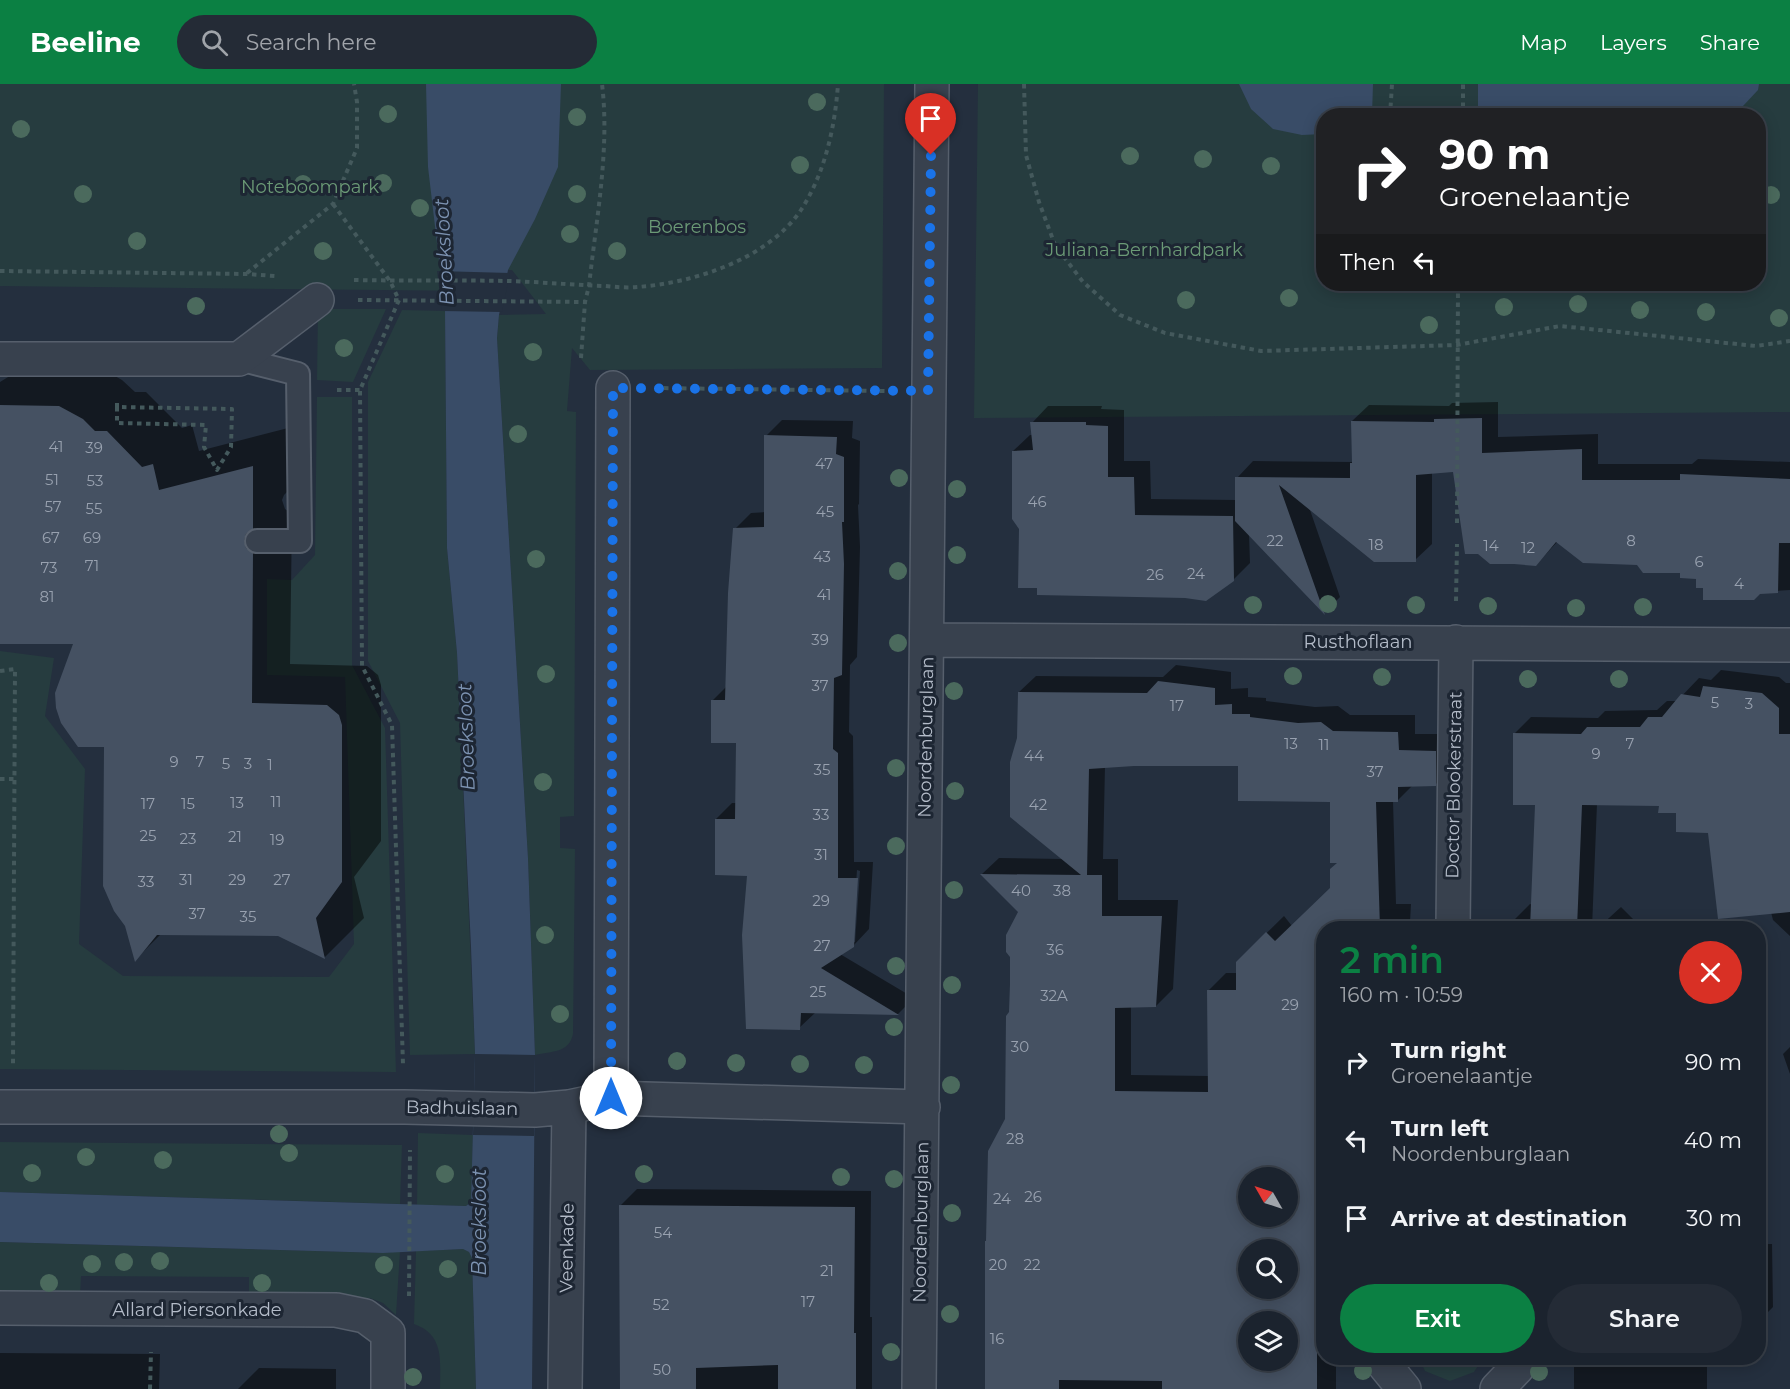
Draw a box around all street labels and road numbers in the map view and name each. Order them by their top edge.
street label: Rusthoflaan [1303,631,1413,653]
street label: Noordenburglaan [914,656,938,818]
street label: Doctor Blookerstraat [1441,691,1467,879]
street label: Badhuislaan [406,1096,518,1120]
street label: Noordenburglaan [909,1141,933,1303]
street label: Veenkade [555,1203,579,1293]
street label: Allard Piersonkade [112,1299,282,1321]

